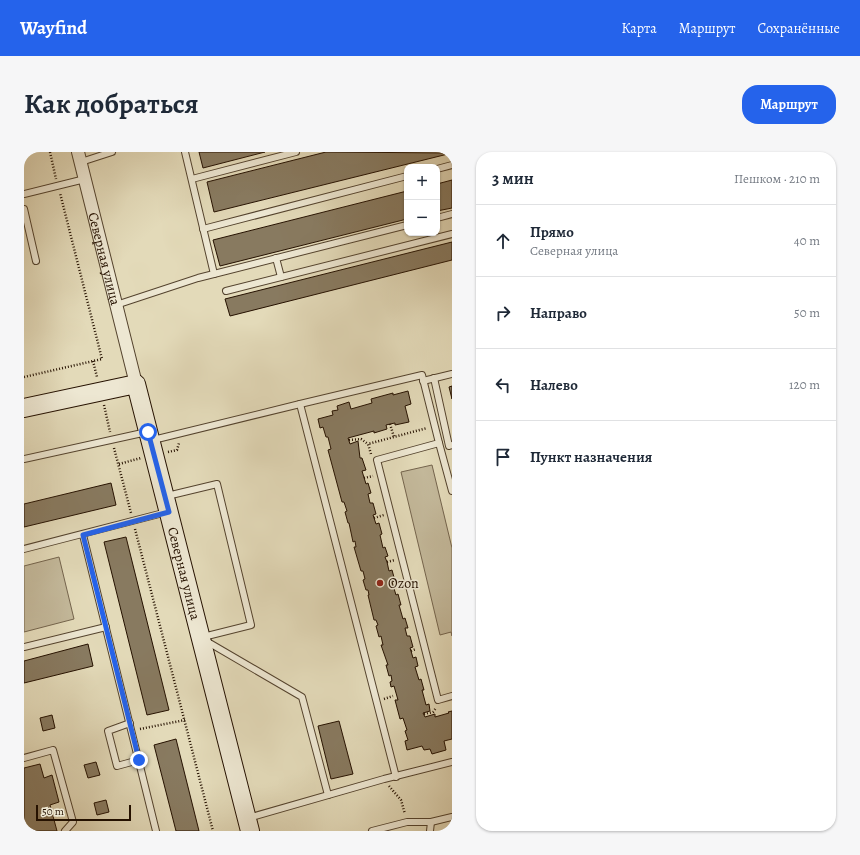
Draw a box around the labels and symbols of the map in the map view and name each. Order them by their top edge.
street label: Северная улица [84,210,126,308]
route start [139,423,157,441]
street label: Северная улица [163,525,205,622]
place label: Ozon [388,574,419,593]
marker: Ozon [375,578,385,588]
route end [130,751,148,769]
scale bar [36,803,131,822]

